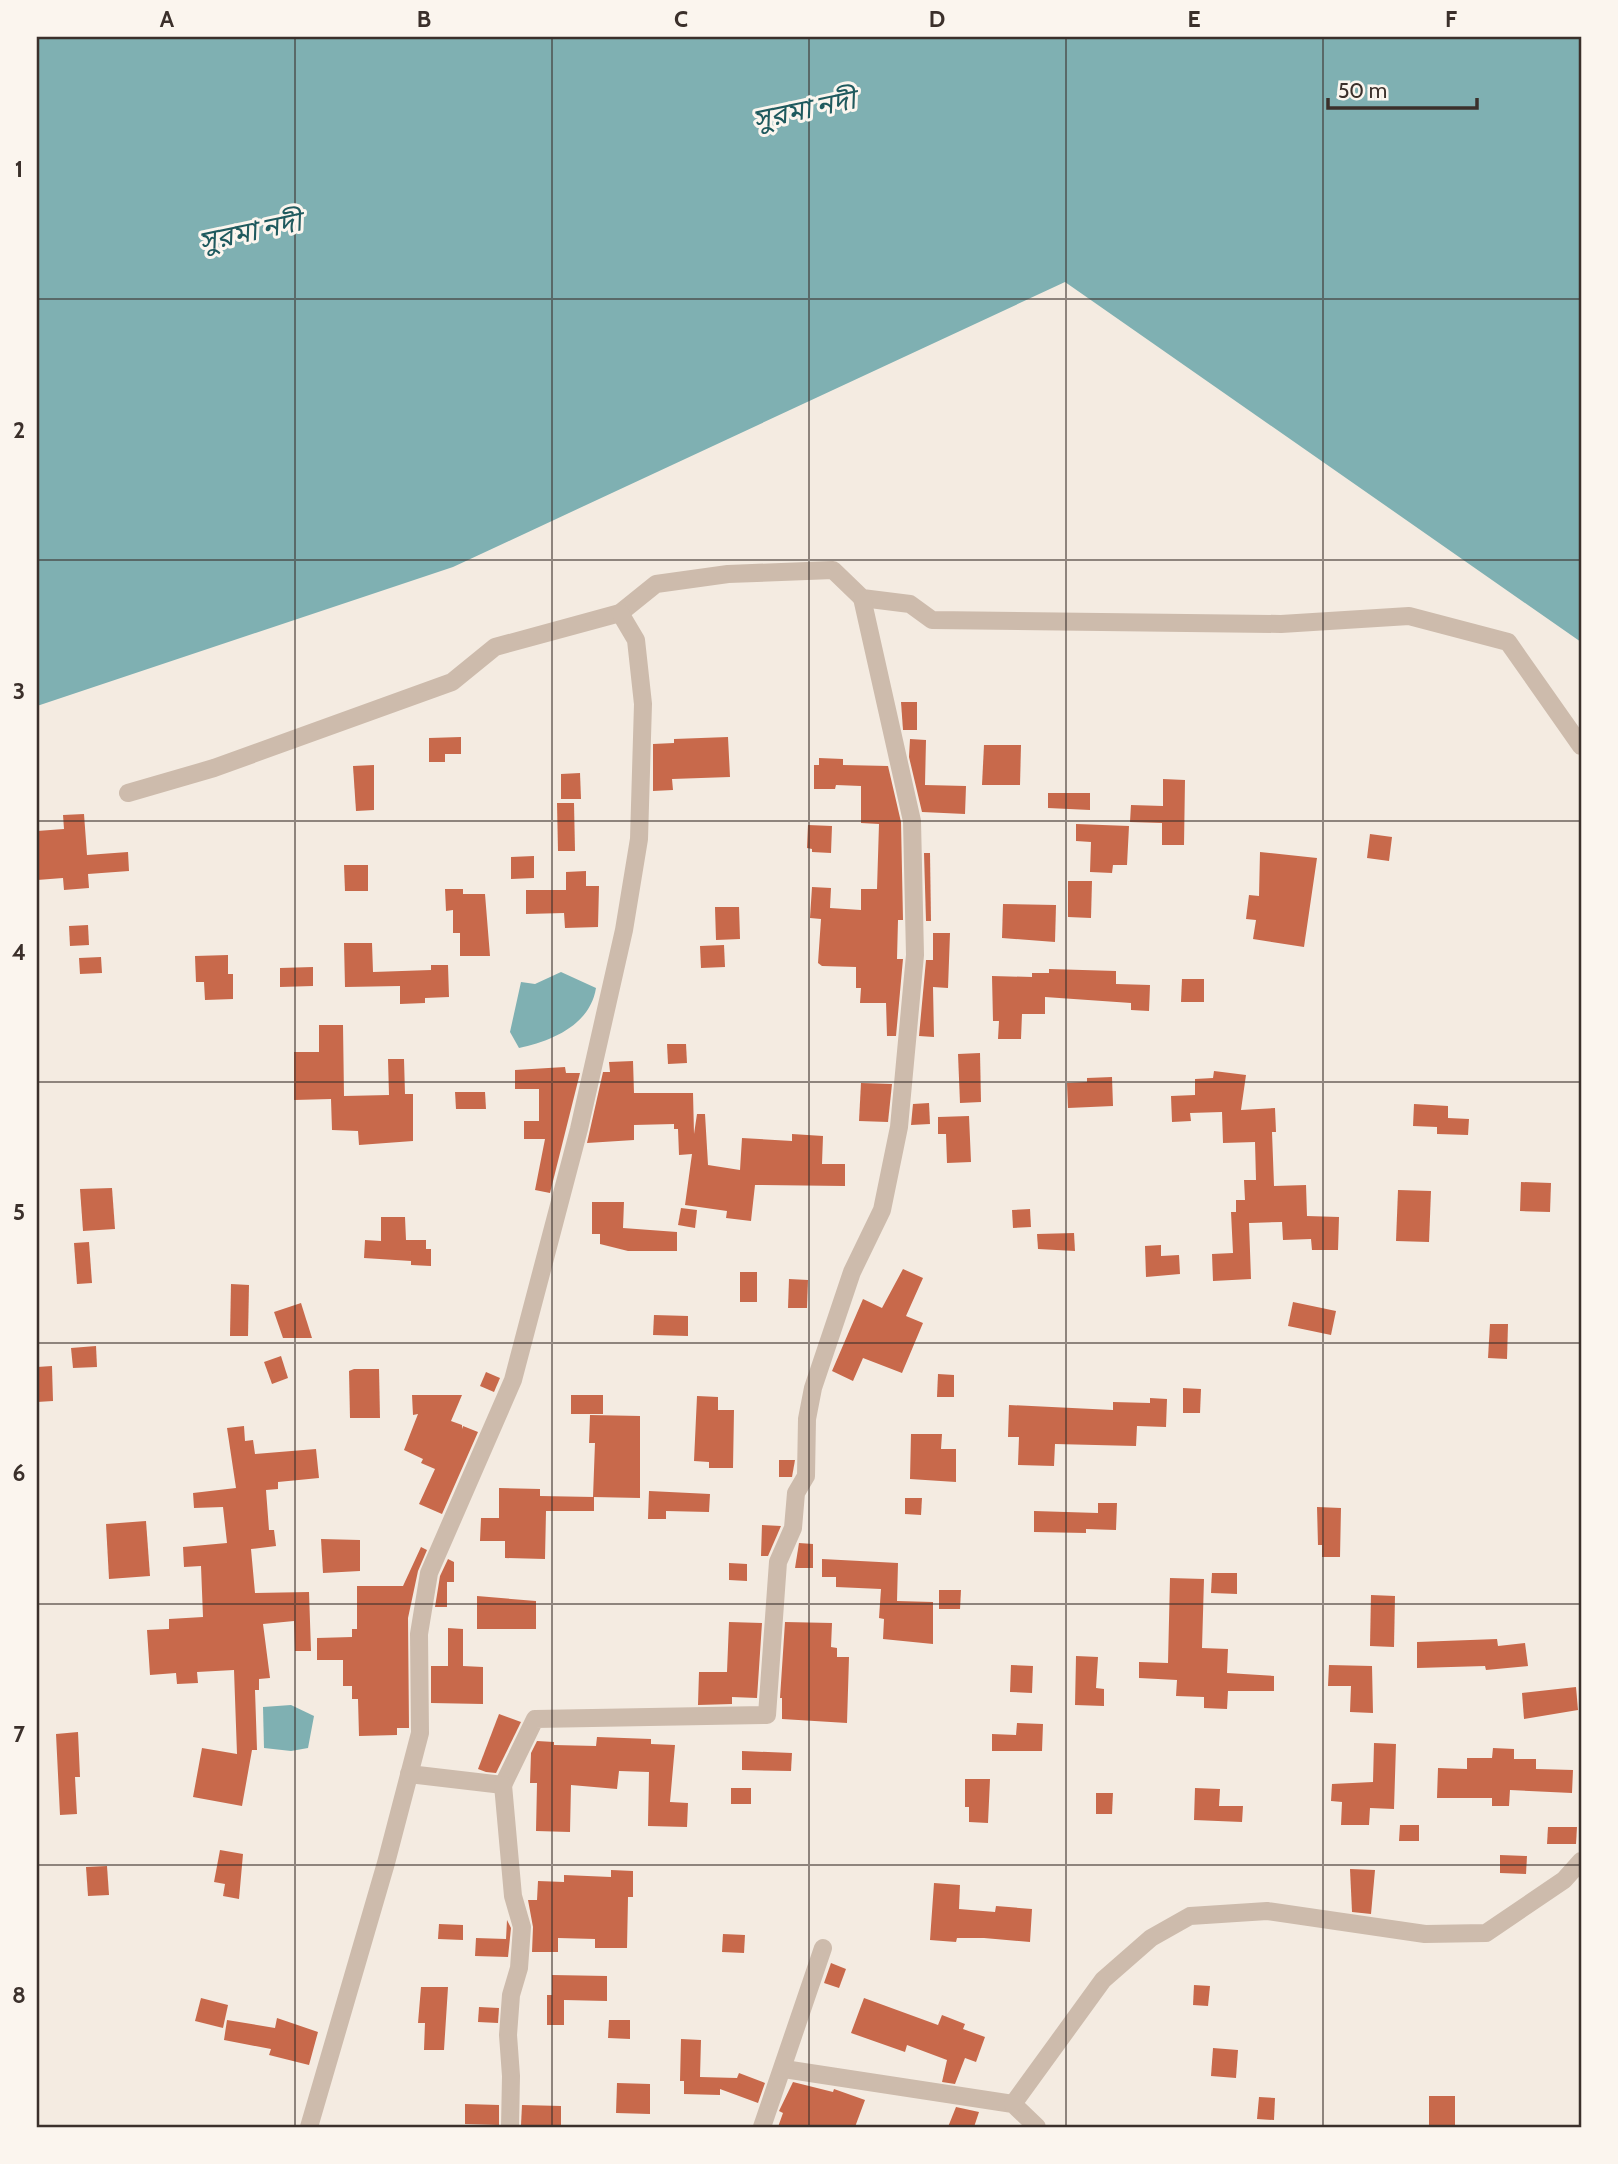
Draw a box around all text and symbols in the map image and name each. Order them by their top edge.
text: A [160,5,175,33]
text: B [417,5,431,33]
text: C [674,5,688,33]
text: D [929,5,945,33]
text: E [1187,5,1201,33]
text: F [1445,5,1457,33]
scale bar [1328,66,1476,110]
text: 50 m [1338,78,1387,103]
water label: সুরমা নদী [750,80,864,136]
text: 1 [15,155,23,183]
water label: সুরমা নদী [196,202,310,258]
text: 2 [13,416,25,444]
text: 3 [13,677,25,705]
text: 4 [12,938,26,966]
text: 5 [13,1198,25,1226]
text: 6 [13,1459,25,1487]
text: 7 [13,1720,25,1748]
text: 8 [12,1981,26,2009]

